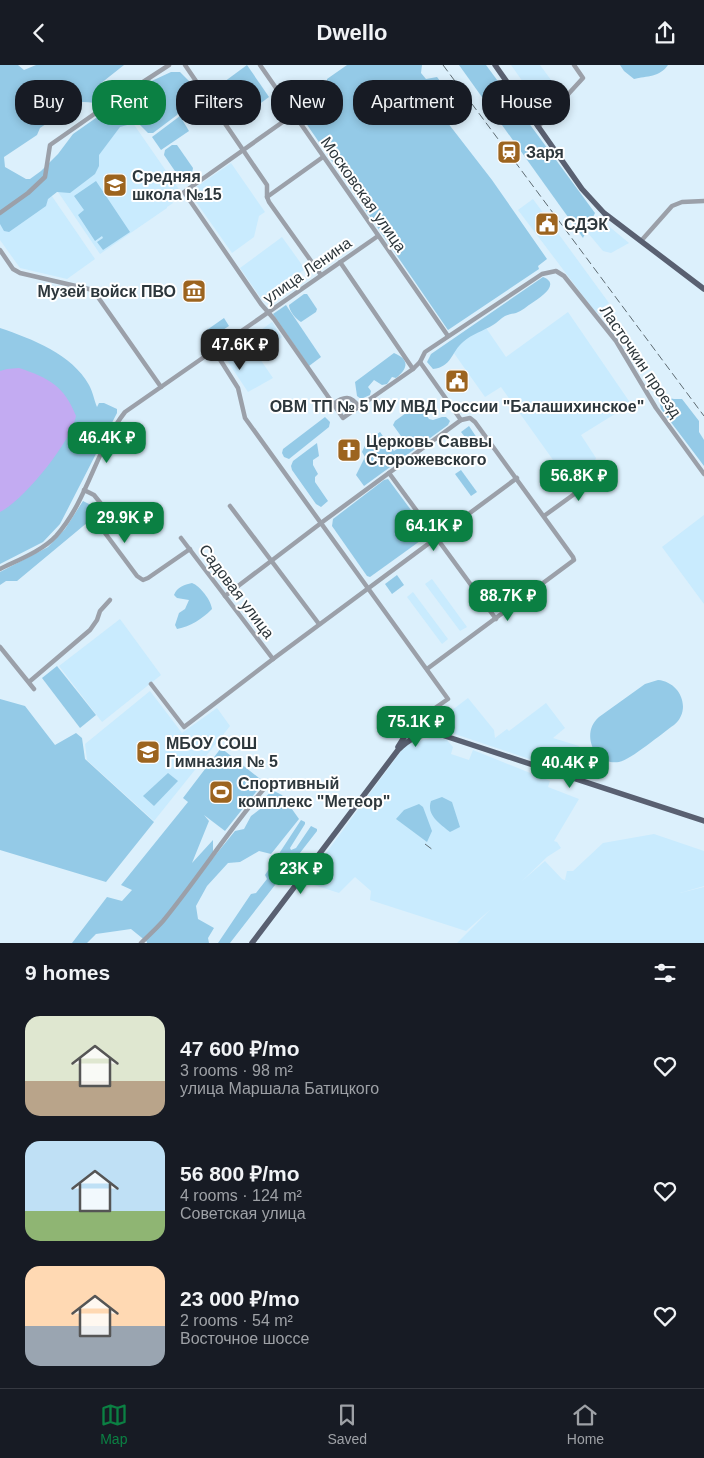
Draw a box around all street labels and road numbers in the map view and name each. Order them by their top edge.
street label: Московская улица [318,134,410,255]
street label: улица Ленина [260,234,355,307]
street label: Ласточкин проезд [597,302,685,421]
street label: Садовая улица [196,541,278,642]

